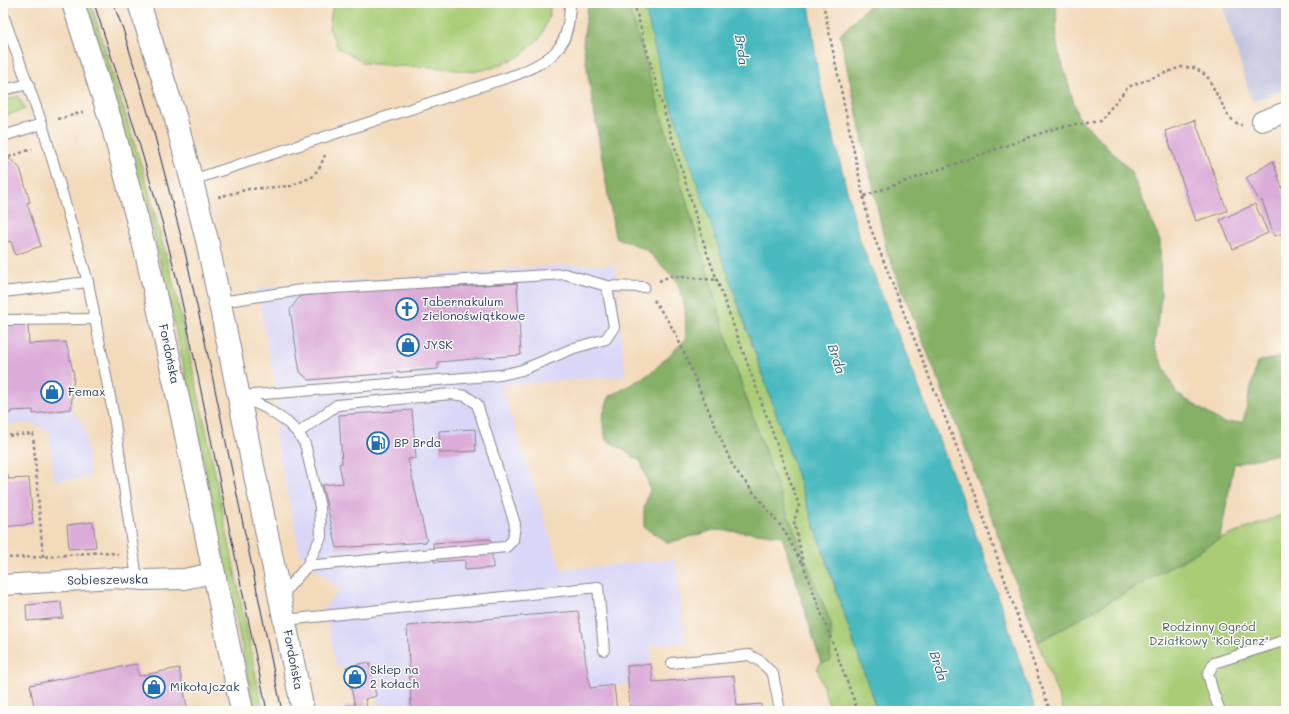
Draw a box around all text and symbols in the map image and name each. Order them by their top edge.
water label: Brda [732,33,753,66]
place label: Tabernakulum zielonoświątkowe [422,293,525,323]
church icon: Tabernakulum zielonoświątkowe [394,296,420,322]
street label: Fordońska [156,322,184,385]
shop icon: JYSK [395,332,421,358]
place label: JYSK [424,336,453,352]
water label: Brda [825,341,850,376]
shop icon: Femax [39,379,65,405]
place label: Femax [68,383,105,399]
fuel station icon: BP Brda [365,430,391,456]
place label: BP Brda [394,434,441,450]
street label: Sobieszewska [67,570,149,588]
park label: Rodzinny Ogród Działkowy "Kolejarz" [1149,618,1269,648]
street label: Fordońska [280,628,308,691]
water label: Brda [927,648,952,683]
place label: Sklep na 2 kołach [370,661,419,691]
shop icon: Sklep na 2 kołach [342,664,368,690]
shop icon: Mikołajczak [141,674,167,700]
place label: Mikołajczak [170,678,240,694]

